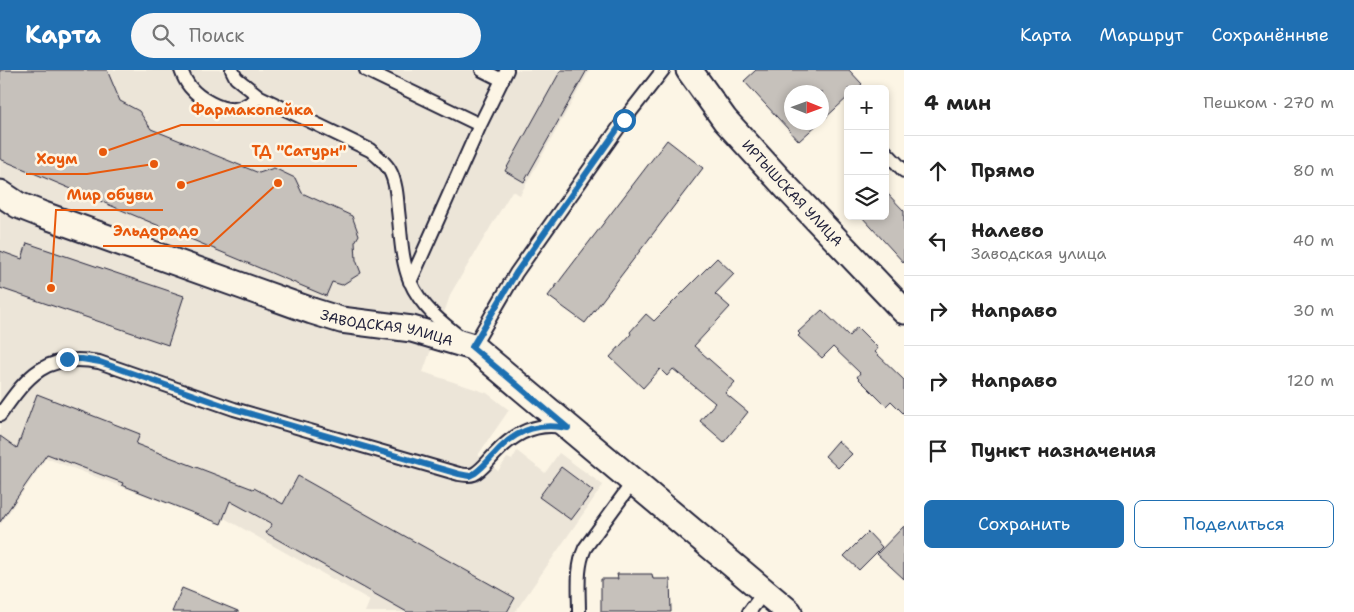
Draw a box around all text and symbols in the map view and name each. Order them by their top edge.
search box [131,13,481,58]
text: Карта [25,19,101,51]
icon: search [149,21,177,49]
text: Поиск [189,23,244,48]
text: Карта [1020,23,1071,47]
text: Маршрут [1099,23,1183,47]
text: Сохранённые [1211,23,1329,47]
north arrow [784,85,829,130]
map controls [844,85,889,220]
button: + [844,85,889,130]
text: 4 мин [924,89,991,117]
text: Пешком · 270 m [1203,92,1334,113]
callout: Фармакопейка [181,95,323,125]
text: Фармакопейка [191,100,314,120]
route start [613,109,636,132]
button: − [844,130,889,175]
callout: ТД "Сатурн" [241,136,357,166]
street label: ИРТЫШСКАЯ УЛИЦА [738,136,847,250]
text: ТД "Сатурн" [251,141,347,161]
callout: Хоум [26,144,87,174]
text: Хоум [37,149,78,169]
icon: ahead [924,157,952,185]
text: Прямо [971,158,1035,183]
text: 80 m [1293,160,1334,181]
button: layers [844,175,889,220]
callout: Мир обуви [56,180,163,210]
text: Мир обуви [67,185,154,205]
callout: Эльдорадо [103,216,209,246]
text: Налево [971,218,1044,243]
text: Эльдорадо [113,221,199,241]
icon: left [924,227,952,255]
text: 40 m [1292,230,1334,251]
text: Заводская улица [971,243,1107,264]
icon: right [924,297,952,325]
text: Направо [971,298,1057,323]
text: 30 m [1293,300,1334,321]
street label: ЗАВОДСКАЯ УЛИЦА [318,305,455,350]
route end [56,348,79,371]
icon: right [924,367,952,395]
text: Направо [971,368,1057,393]
text: 120 m [1287,370,1334,391]
icon: arrive [924,437,952,465]
text: Пункт назначения [971,438,1156,463]
button: Сохранить [924,500,1124,548]
button: Поделиться [1134,500,1334,548]

